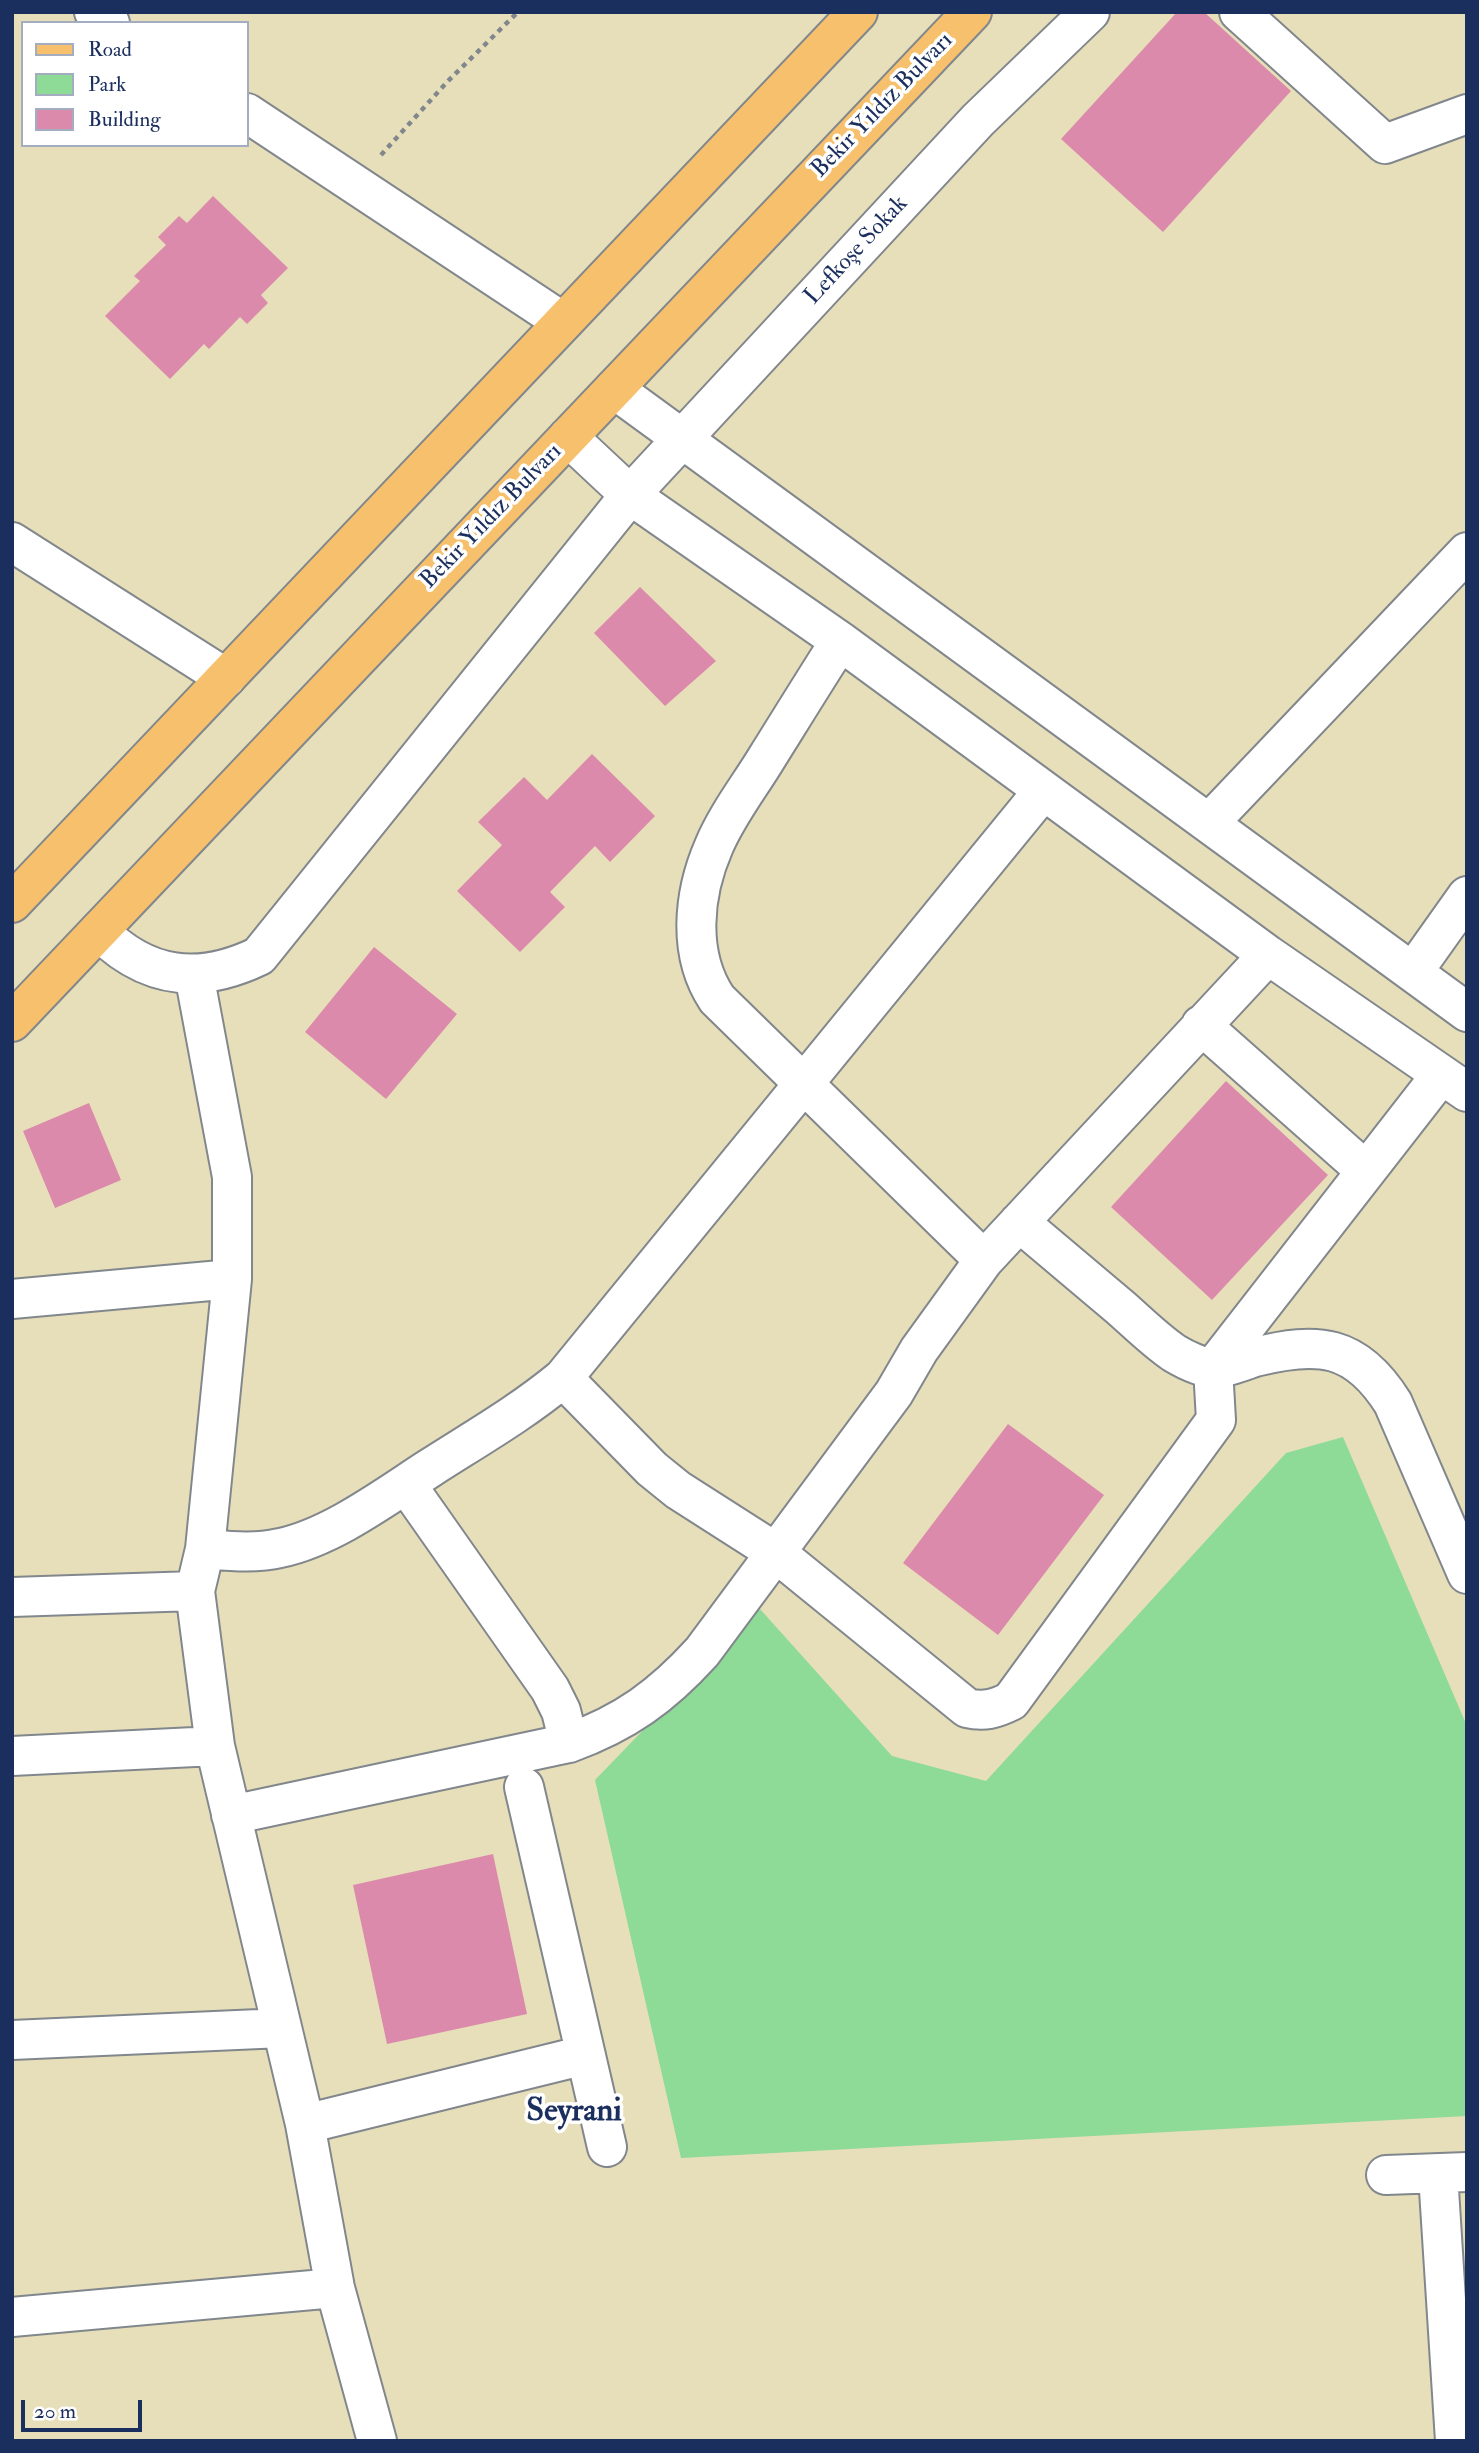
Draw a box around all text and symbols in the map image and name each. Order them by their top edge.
legend [21,21,248,147]
street label: Bekir Yıldız Bulvarı [806,27,960,185]
text: Road [88,36,132,63]
text: Park [88,71,126,98]
text: Building [88,106,161,133]
street label: Lefkoşe Sokak [799,191,915,311]
street label: Bekir Yıldız Bulvarı [415,438,569,596]
district label: Seyrani [526,2094,622,2132]
scale bar [24,2386,145,2430]
text: 20 m [34,2398,76,2425]

